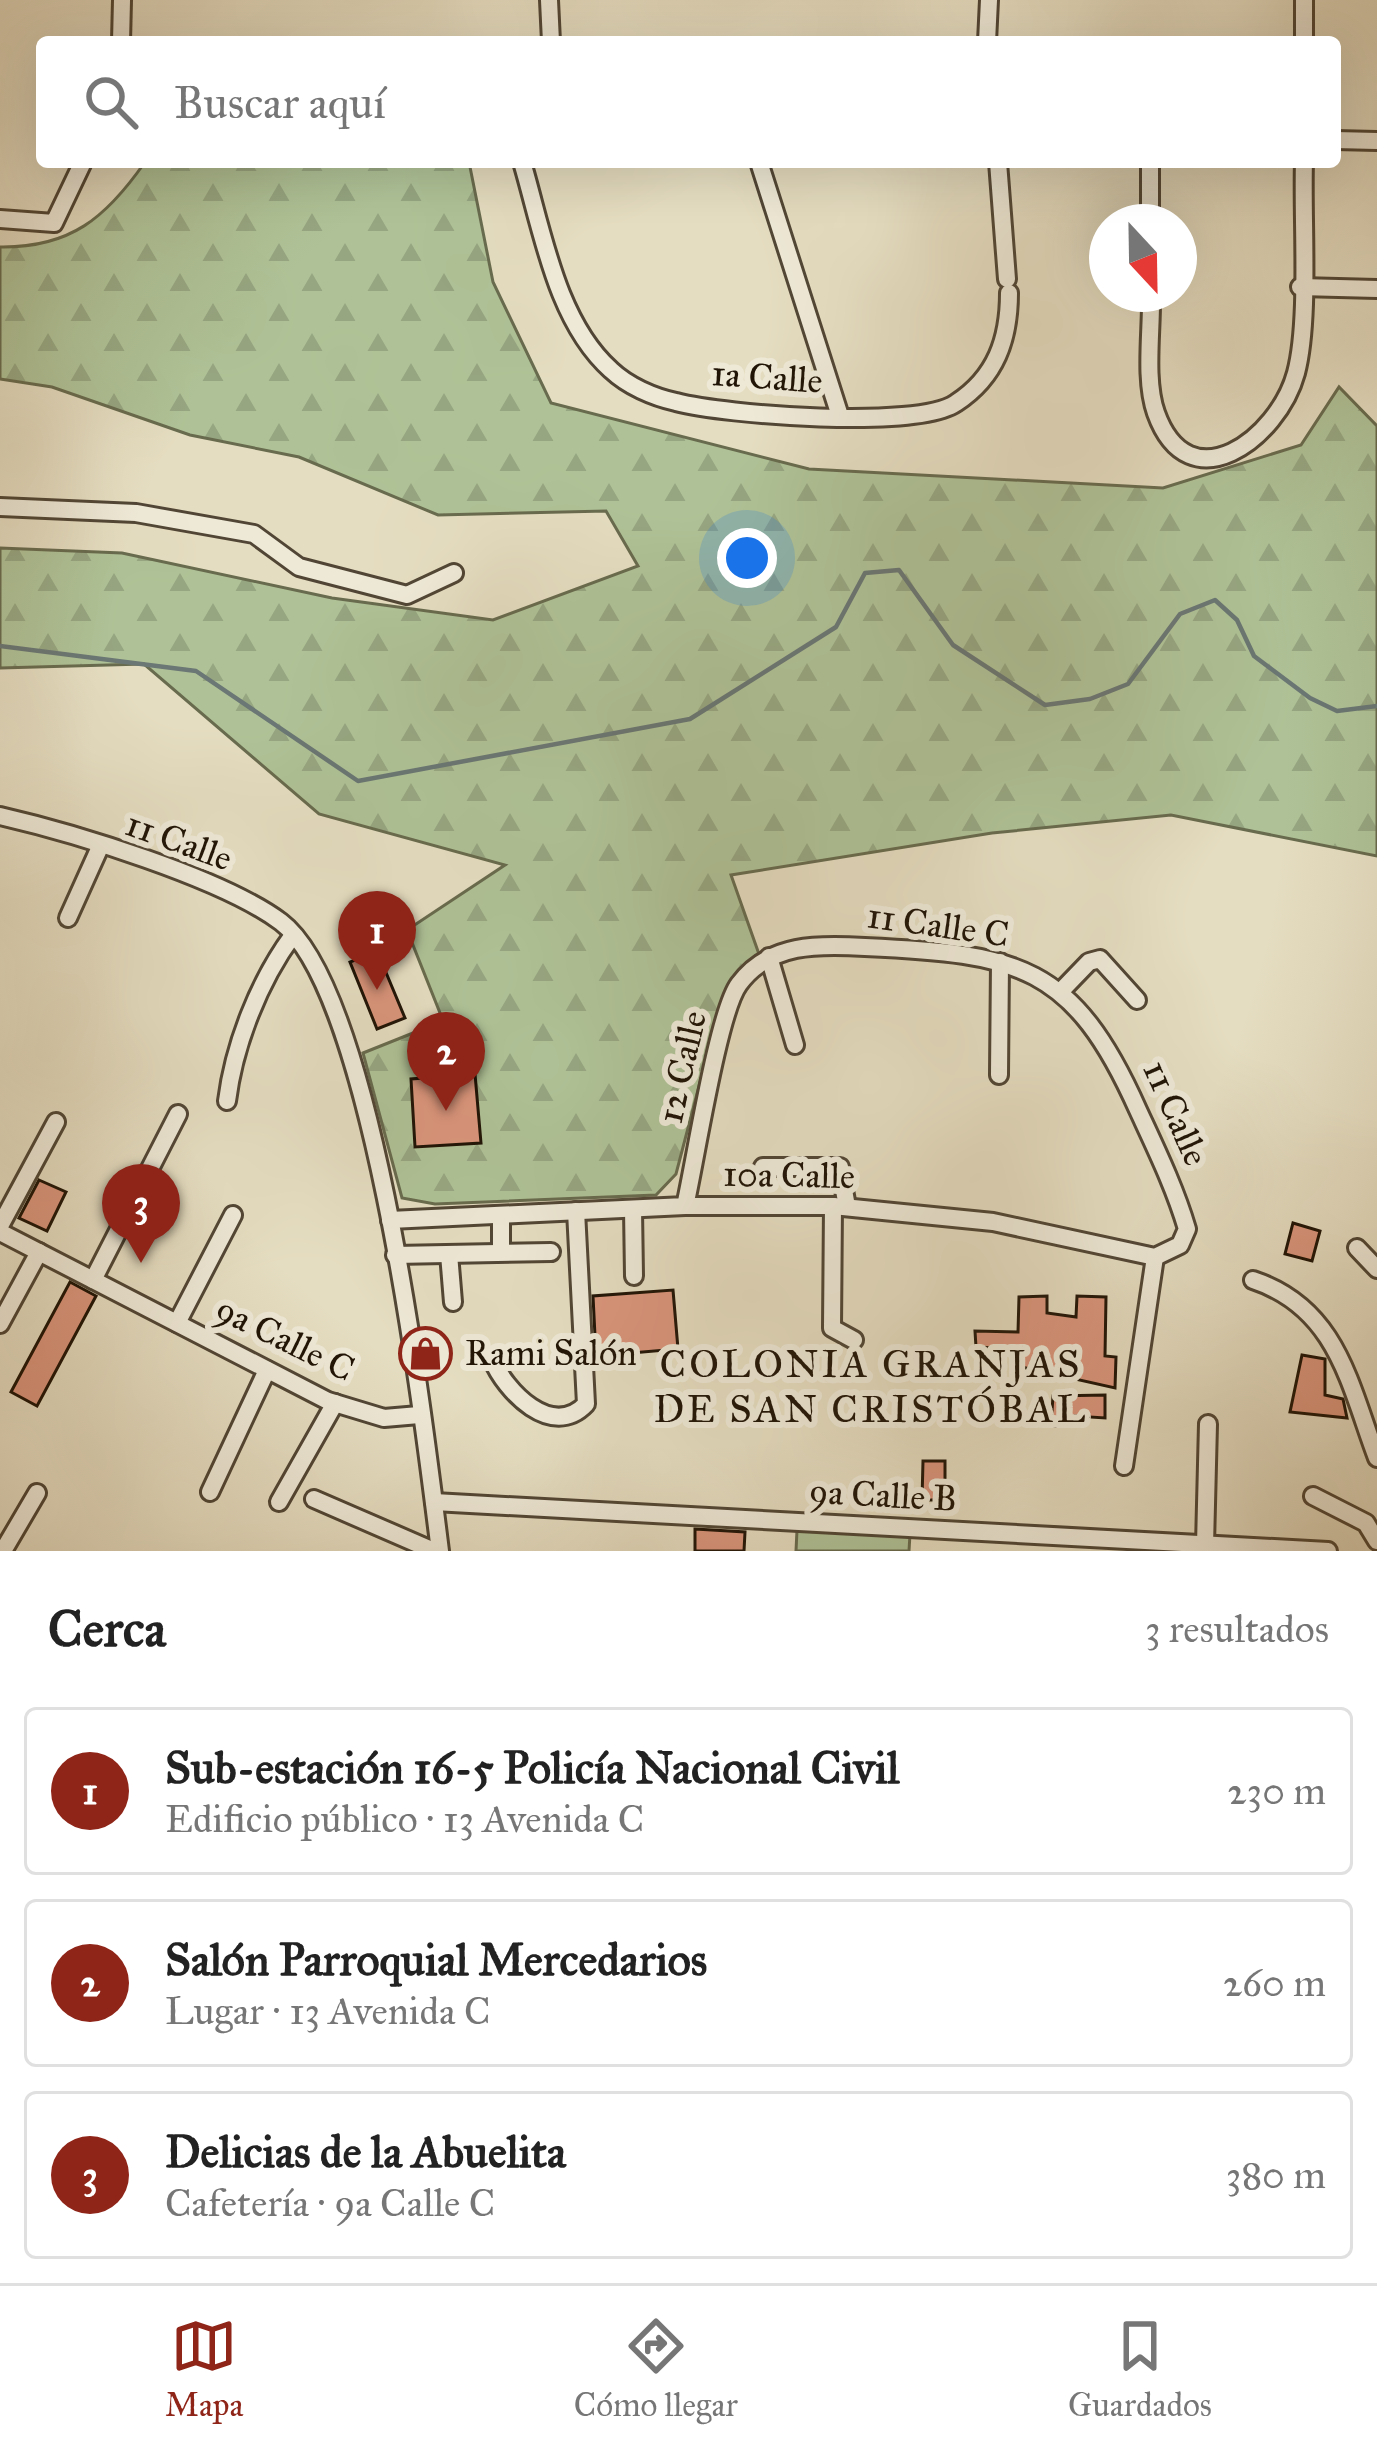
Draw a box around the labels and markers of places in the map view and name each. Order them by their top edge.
pin: 1 [338,891,416,990]
pin: 2 [407,1012,485,1111]
pin: 3 [102,1164,180,1263]
shop icon: Rami Salón [398,1325,454,1381]
place label: Rami Salón [465,1331,637,1375]

